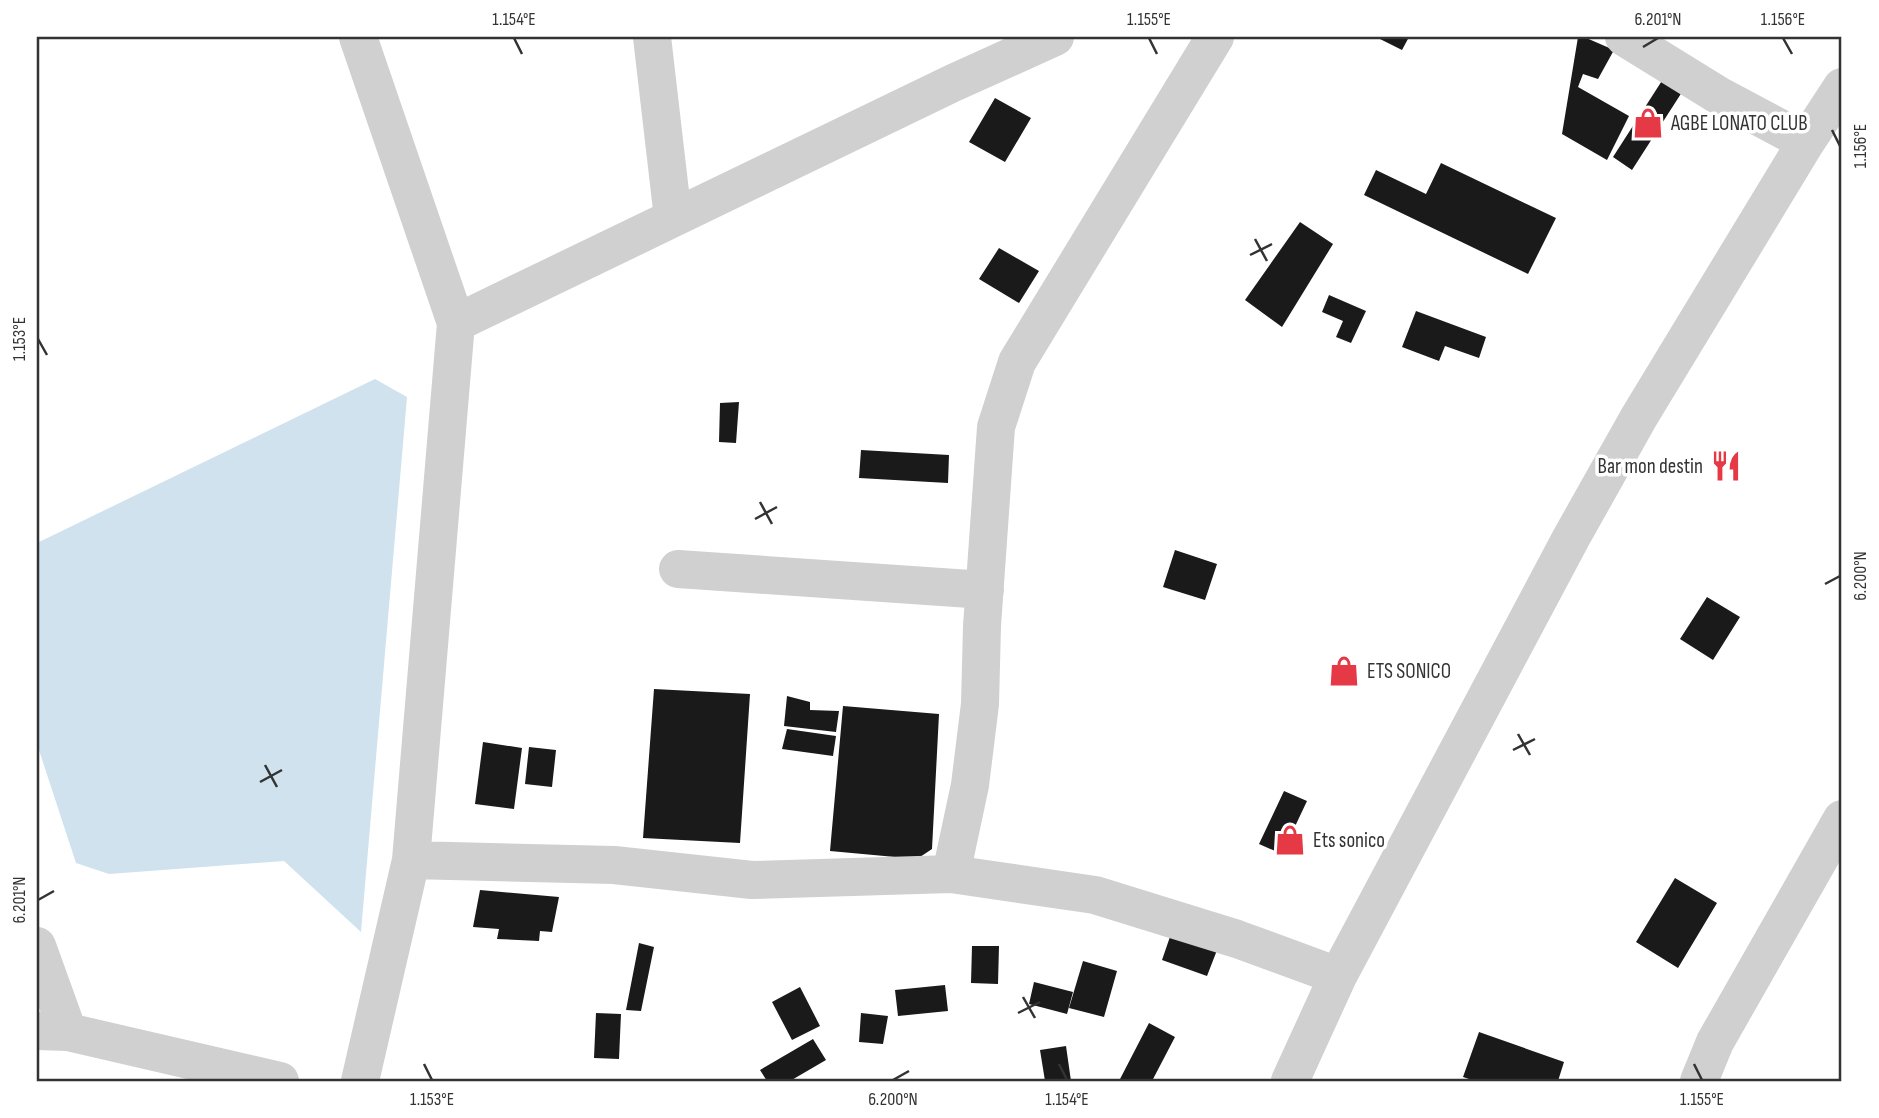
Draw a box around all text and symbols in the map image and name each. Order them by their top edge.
text: 1.154°E [492,9,536,30]
text: 1.155°E [1127,9,1171,30]
text: 6.201°N [1635,9,1681,30]
text: 1.156°E [1761,9,1805,30]
shop icon: AGBE LONATO CLUB [1631,106,1665,140]
place label: AGBE LONATO CLUB [1670,111,1808,136]
text: 1.156°E [1850,124,1871,168]
text: 1.153°E [9,317,30,361]
restaurant icon: Bar mon destin [1709,449,1743,483]
place label: Bar mon destin [1598,454,1703,479]
text: 6.200°N [1850,551,1871,601]
shop icon: ETS SONICO [1327,654,1361,688]
place label: ETS SONICO [1367,659,1451,684]
shop icon: Ets sonico [1273,823,1307,857]
place label: Ets sonico [1313,828,1385,853]
text: 6.201°N [9,877,30,923]
text: 1.153°E [410,1089,454,1110]
text: 6.200°N [868,1089,918,1110]
text: 1.154°E [1045,1089,1089,1110]
text: 1.155°E [1680,1089,1724,1110]

